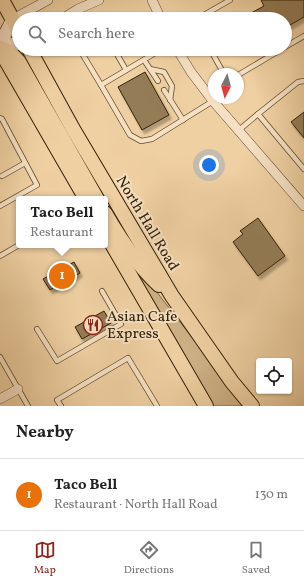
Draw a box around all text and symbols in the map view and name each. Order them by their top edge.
search box [12,12,292,56]
icon: search [26,23,48,45]
text: Search here [58,24,135,45]
north arrow [208,68,244,104]
your location [199,155,219,175]
street label: North Hall Road [110,172,183,275]
popup [16,196,108,248]
text: Taco Bell [30,203,94,224]
text: Restaurant [30,224,93,242]
pin: 1 [49,261,75,291]
place label: Asian Cafe Express [107,307,177,345]
restaurant icon: Asian Cafe Express [82,314,104,336]
map controls [256,358,292,394]
button: locate [256,358,292,394]
text: Nearby [16,421,74,444]
text: Taco Bell [54,475,117,496]
text: 1 [26,486,32,504]
text: 130 m [255,486,288,504]
text: Restaurant · North Hall Road [54,496,218,514]
tab: Map [34,539,56,578]
tab: Directions [124,539,174,578]
tab: Saved [242,539,270,578]

